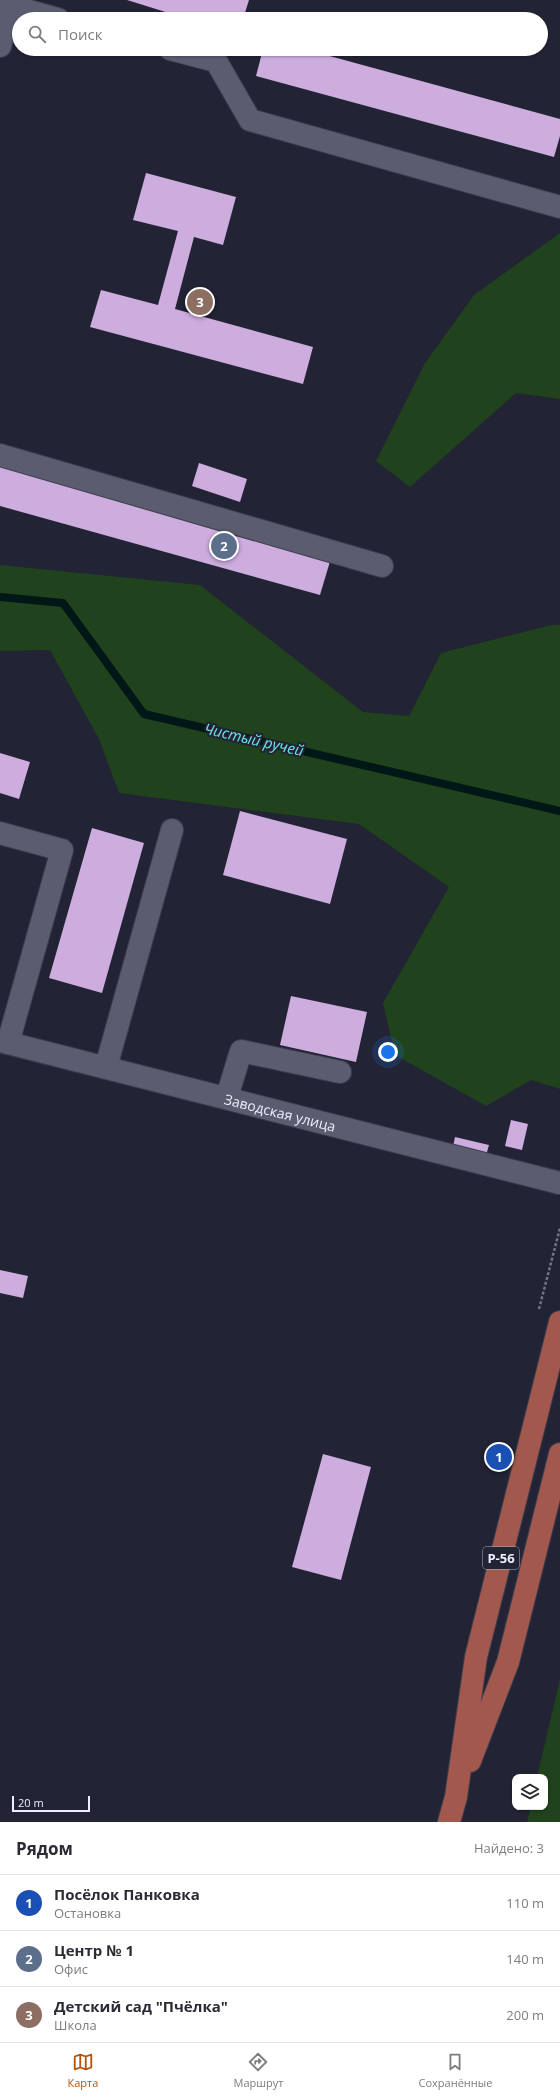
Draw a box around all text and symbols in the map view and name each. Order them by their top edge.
search box [12,12,548,56]
icon: search [26,23,48,45]
text: Поиск [58,24,102,44]
pin: 3 [187,287,213,317]
pin: 2 [211,531,237,561]
water label: Чистый ручей [202,718,306,760]
your location [378,1042,398,1062]
street label: Заводская улица [223,1089,338,1135]
pin: 1 [486,1442,512,1472]
road number: Р-56 [483,1547,519,1569]
map controls [512,1774,548,1810]
button: layers [512,1774,548,1810]
scale bar [12,1794,90,1813]
text: 20 m [18,1795,44,1810]
text: Рядом [16,1837,73,1860]
text: Найдено: 3 [474,1839,544,1857]
text: Посёлок Панковка [54,1884,200,1904]
text: 1 [25,1894,33,1912]
text: 110 m [506,1894,544,1912]
text: Остановка [54,1904,121,1922]
text: Центр № 1 [54,1940,134,1960]
text: 2 [25,1950,33,1968]
text: 140 m [506,1950,544,1968]
text: Офис [54,1960,88,1978]
text: Детский сад "Пчёлка" [54,1996,228,2016]
text: 3 [25,2006,33,2024]
text: 200 m [506,2006,544,2024]
text: Школа [54,2016,97,2034]
tab: Карта [68,2051,98,2090]
tab: Маршрут [234,2051,283,2090]
tab: Сохранённые [419,2051,492,2090]

